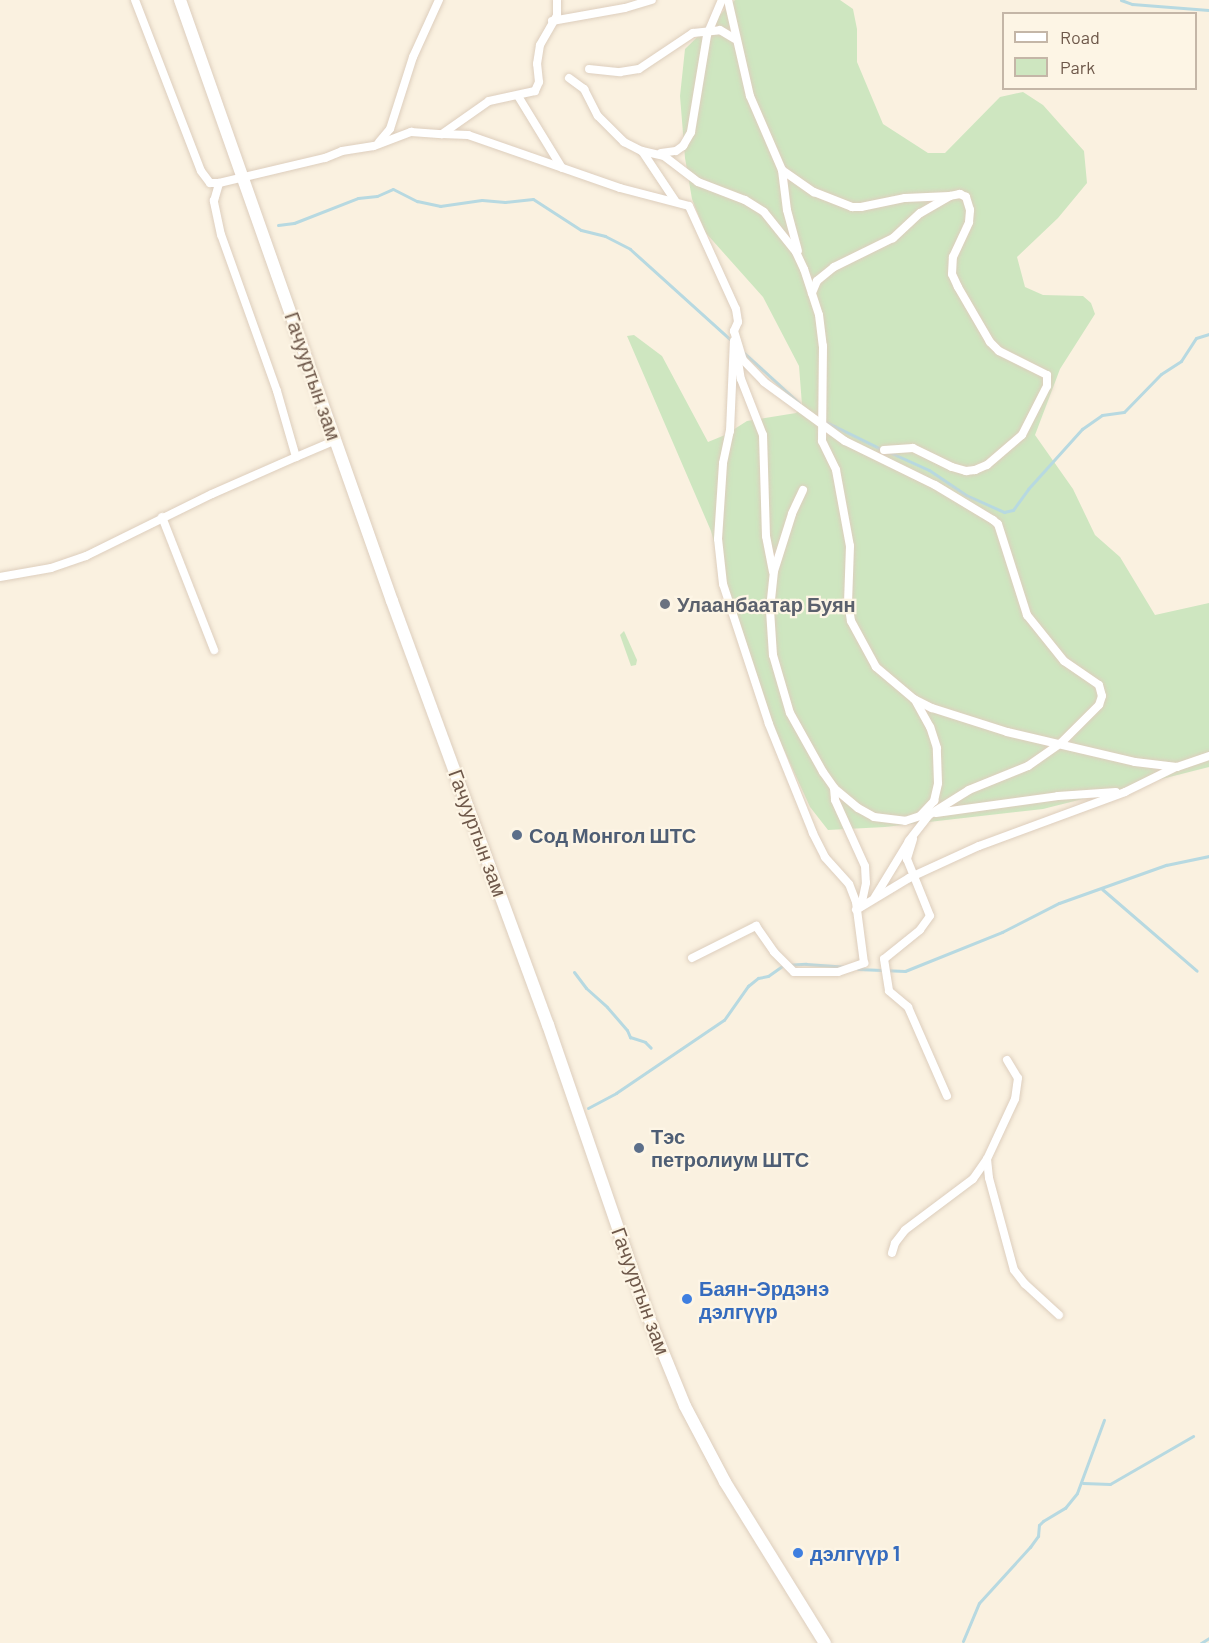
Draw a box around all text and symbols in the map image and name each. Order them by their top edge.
legend [1002,12,1197,90]
text: Road [1060,26,1100,48]
text: Park [1060,56,1095,78]
street label: Гачууртын зам [280,309,346,443]
place label: Улаанбаатар Буян [677,592,856,616]
marker: Улаанбаатар Буян [658,597,672,611]
street label: Гачууртын зам [444,766,512,900]
place label: Сод Монгол ШТС [529,823,696,847]
marker: Сод Монгол ШТС [510,828,524,842]
place label: Тэс петролиум ШТС [651,1124,809,1171]
marker: Тэс петролиум ШТС [632,1141,646,1155]
street label: Гачууртын зам [607,1224,675,1358]
place label: Баян-Эрдэнэ дэлгүүр [699,1276,829,1323]
marker: Баян-Эрдэнэ дэлгүүр [680,1292,694,1306]
place label: дэлгүүр 1 [810,1541,900,1565]
marker: дэлгүүр 1 [791,1546,805,1560]

